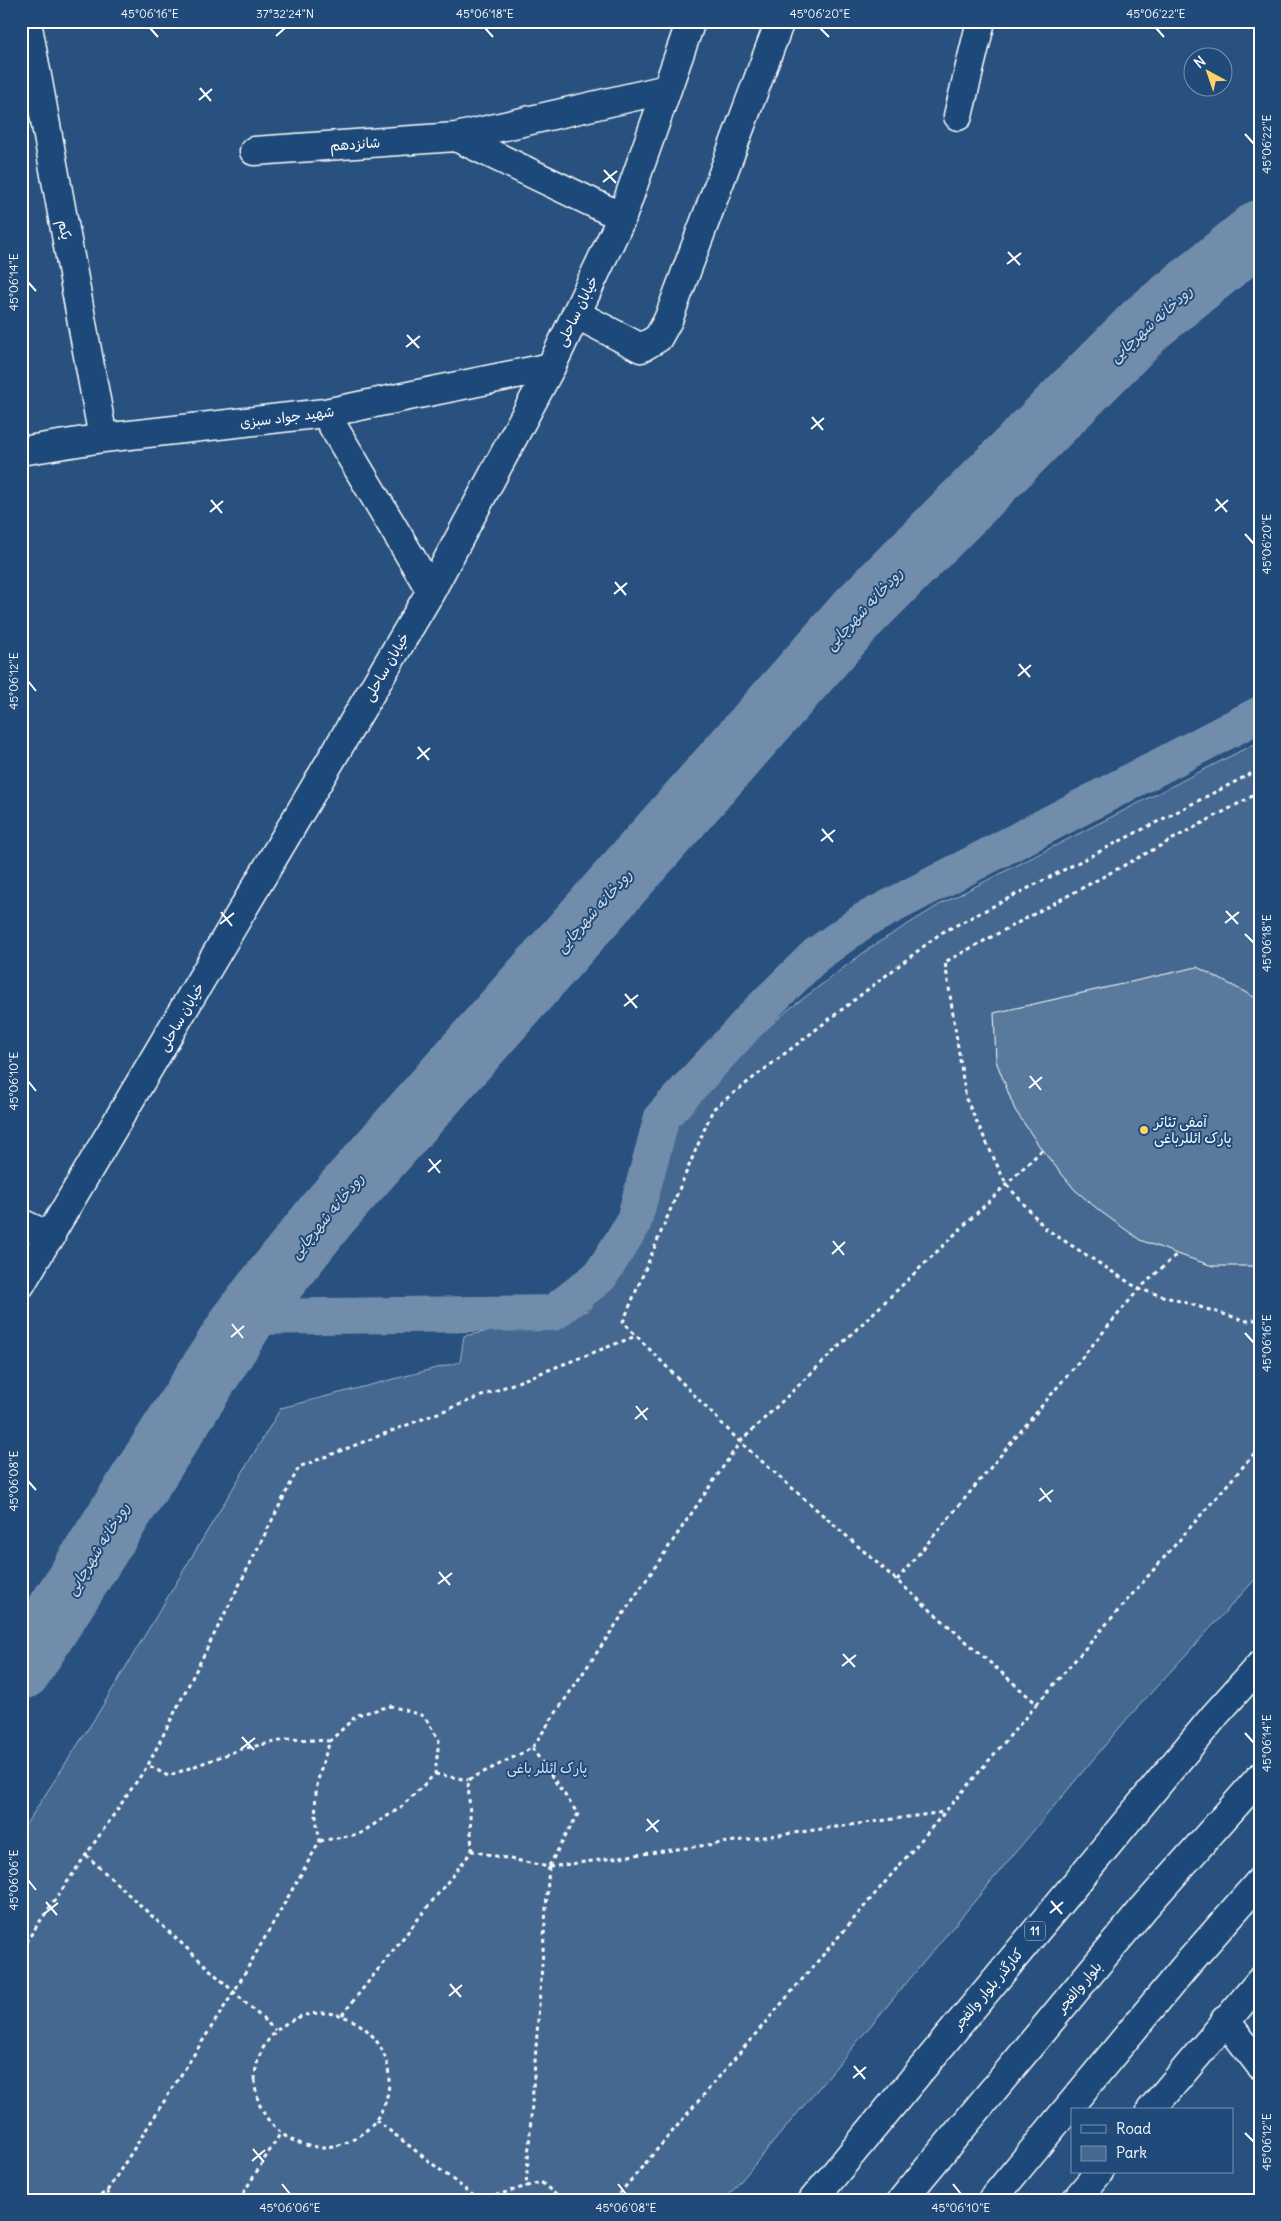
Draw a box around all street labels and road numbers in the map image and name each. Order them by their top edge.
street label: شانزدهم [329,133,381,157]
street label: یکم [52,219,76,242]
street label: خیابان ساحلی [552,273,602,349]
street label: شهید جواد سبزی [239,402,335,432]
street label: خیابان ساحلی [359,629,413,705]
street label: خیابان ساحلی [154,979,208,1055]
road number: 11 [1025,1922,1045,1940]
street label: کنارگذر بلوار والفجر [948,1945,1027,2034]
street label: بلوار والفجر [1052,1958,1106,2017]

